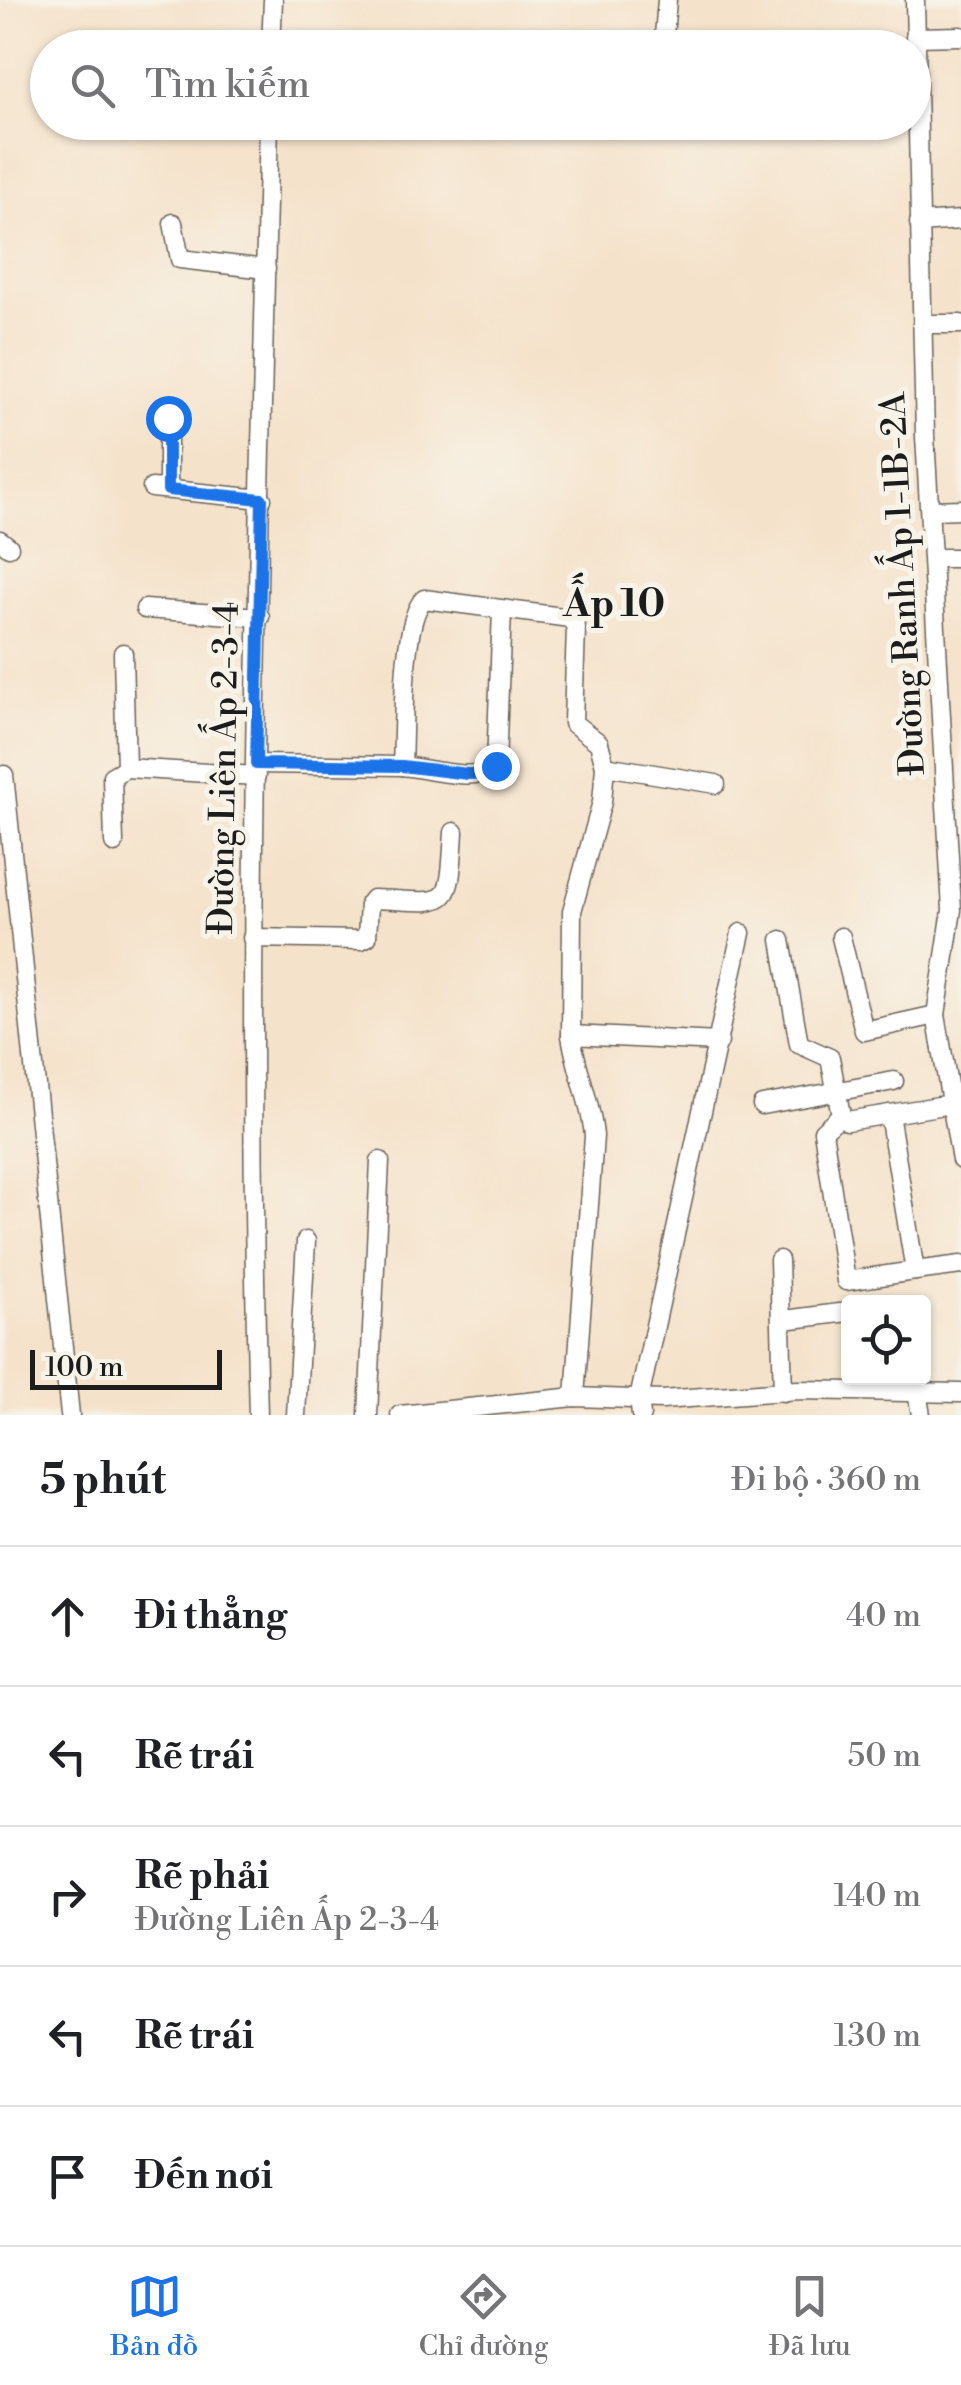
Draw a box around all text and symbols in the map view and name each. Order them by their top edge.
search box [30,30,931,140]
icon: search [65,58,120,113]
text: Tìm kiếm [145,62,310,109]
street label: Đường Ranh Ấp 1-1B-2A [866,390,935,777]
route start [146,396,192,442]
district label: Ấp 10 [562,572,665,628]
street label: Đường Liên Ấp 2-3-4 [194,601,249,935]
route end [474,744,520,790]
map controls [841,1295,931,1385]
button: locate [841,1295,931,1385]
scale bar [30,1345,222,1390]
text: 100 m [45,1350,124,1385]
text: 5 phút [40,1454,166,1507]
text: Đi bộ · 360 m [731,1460,921,1500]
icon: ahead [40,1589,95,1644]
text: Đi thẳng [135,1593,287,1640]
text: 40 m [846,1596,921,1636]
icon: left [40,1729,95,1784]
text: Rẽ trái [135,1733,254,1780]
text: 50 m [848,1736,921,1776]
text: Rẽ phải [135,1853,269,1900]
icon: right [40,1869,95,1924]
text: 140 m [834,1876,921,1916]
text: Đường Liên Ấp 2-3-4 [135,1900,439,1940]
icon: left [40,2009,95,2064]
text: Rẽ trái [135,2013,254,2060]
text: 130 m [834,2016,921,2056]
icon: arrive [40,2149,95,2204]
text: Đến nơi [135,2153,273,2200]
tab: Bản đồ [110,2269,198,2364]
tab: Chỉ đường [419,2269,548,2364]
tab: Đã lưu [769,2269,851,2364]

